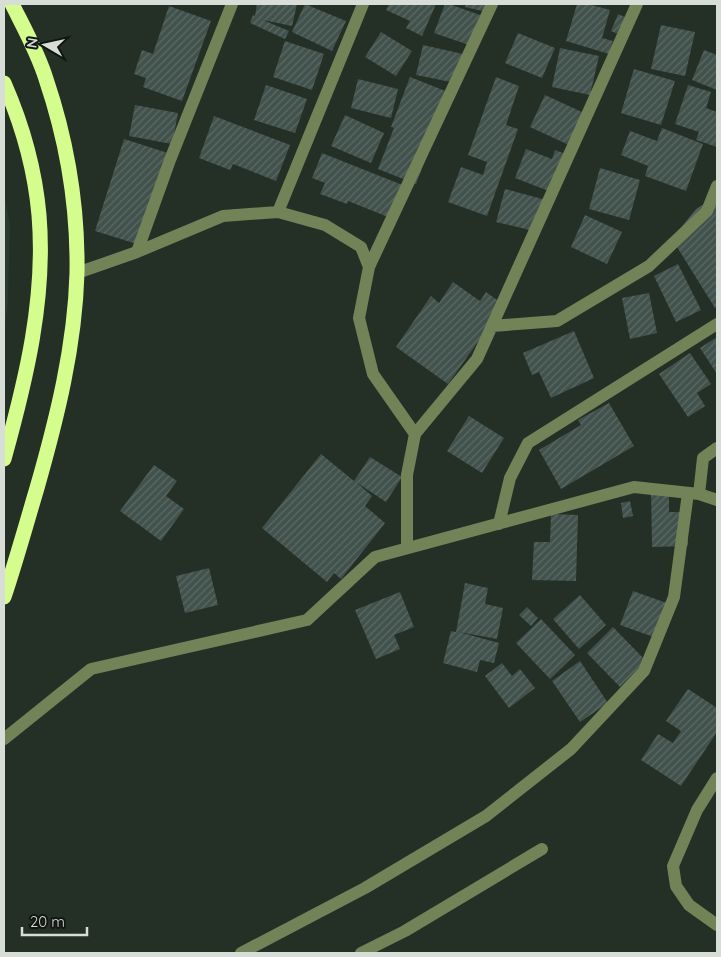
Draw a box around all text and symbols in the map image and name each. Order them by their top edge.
north arrow [20,20,70,70]
text: N [22,36,42,49]
scale bar [22,904,88,936]
text: 20 m [30,912,65,931]

